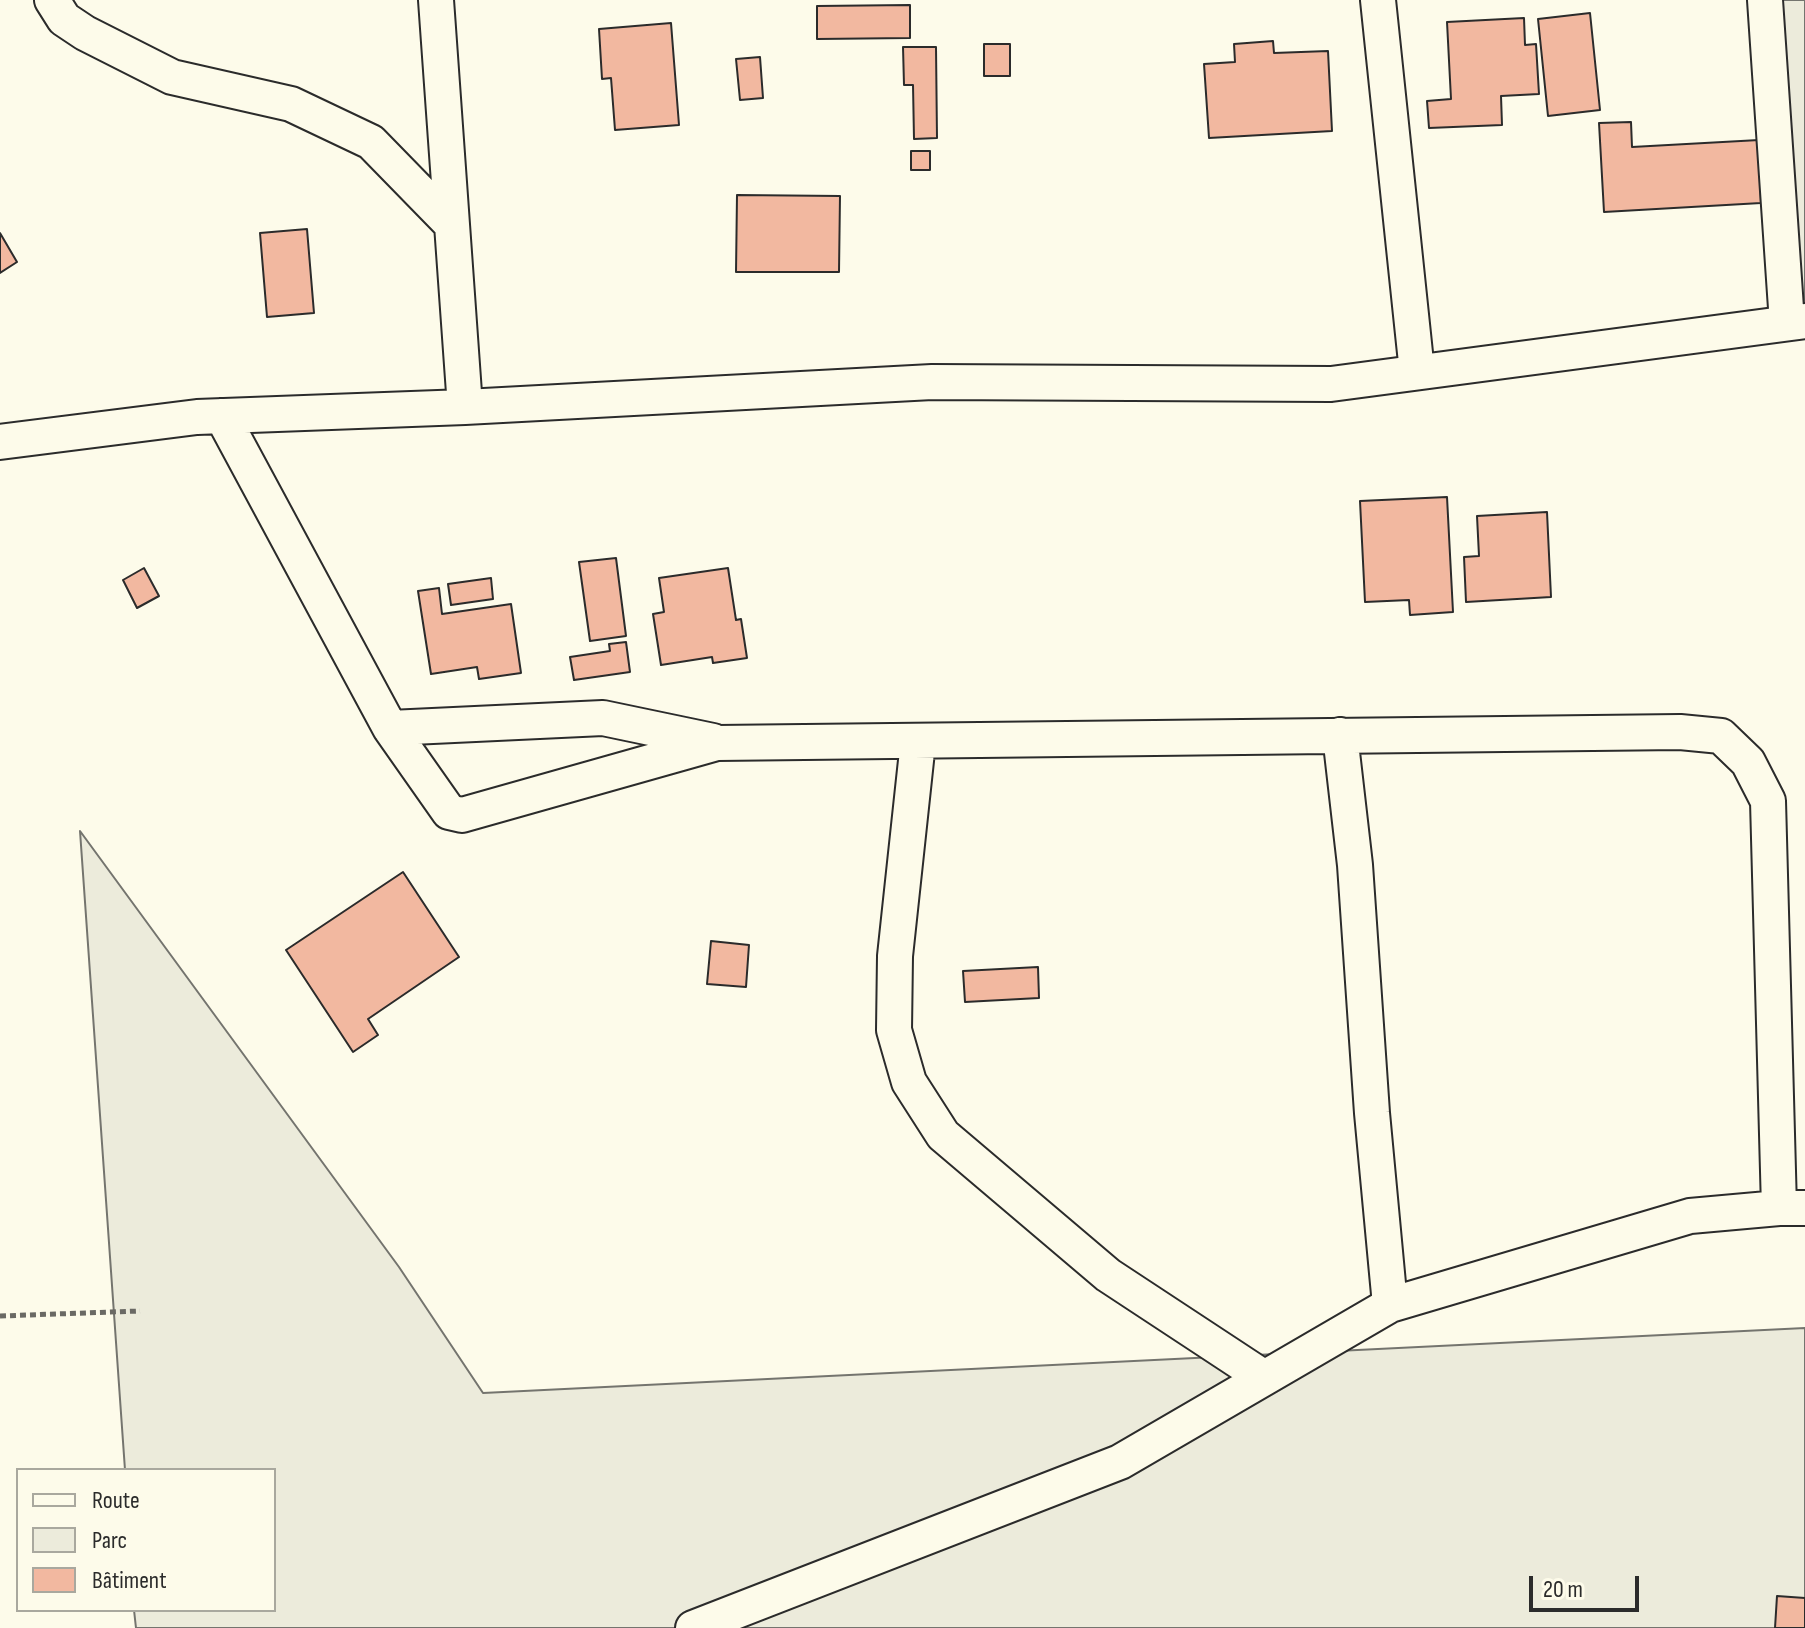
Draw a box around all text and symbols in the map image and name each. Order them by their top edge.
legend [16,1468,276,1612]
text: Route [92,1486,140,1515]
text: Parc [92,1526,127,1555]
scale bar [1533,1560,1643,1610]
text: Bâtiment [92,1566,167,1595]
text: 20 m [1543,1575,1583,1604]

